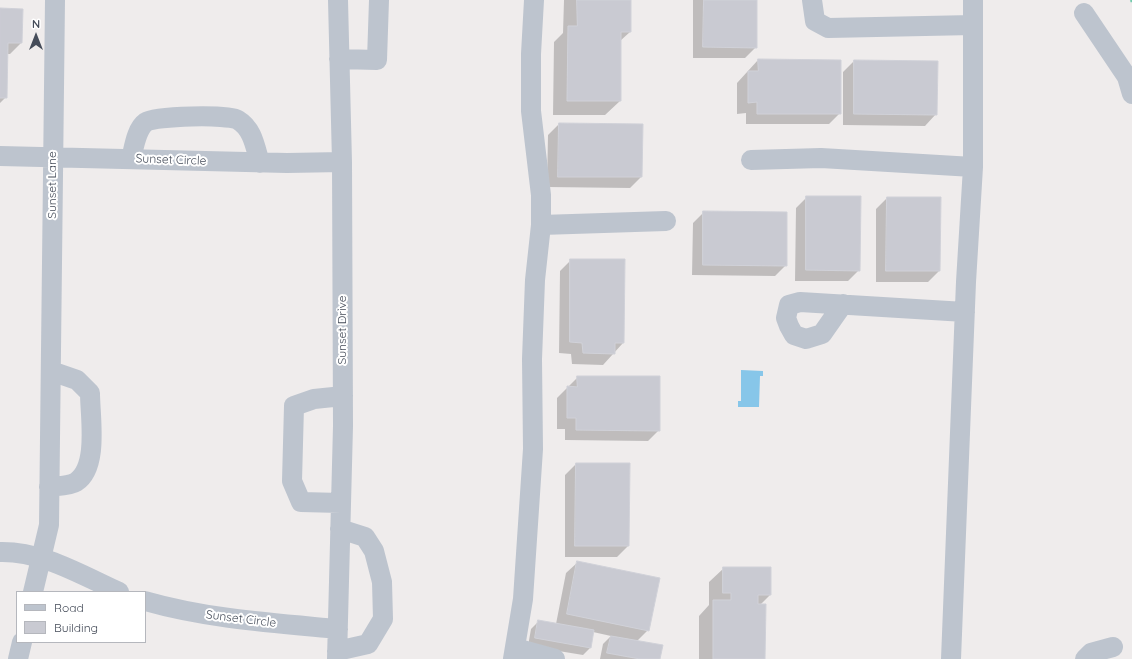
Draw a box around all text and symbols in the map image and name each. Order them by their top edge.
north arrow [16,16,56,56]
text: N [32,17,40,31]
street label: Sunset Lane [45,151,59,219]
street label: Sunset Circle [135,152,207,168]
street label: Sunset Drive [335,295,349,365]
legend [16,591,146,643]
text: Road [54,600,84,615]
street label: Sunset Circle [205,608,277,630]
text: Building [54,620,98,635]

